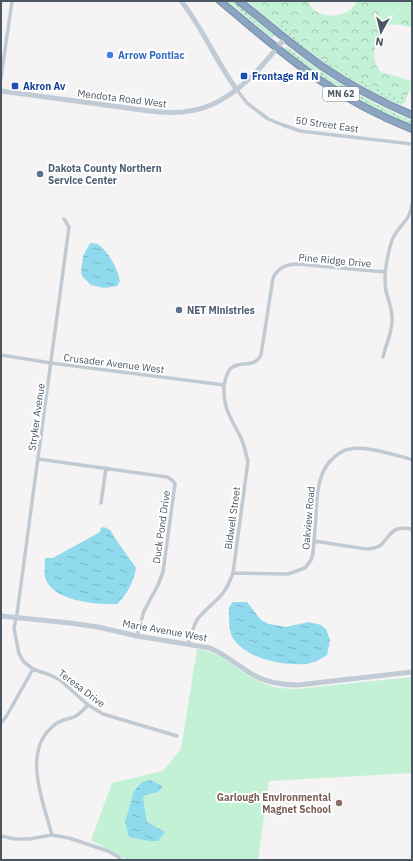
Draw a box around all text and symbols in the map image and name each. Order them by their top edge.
north arrow [361,12,401,52]
text: N [375,34,385,49]
place label: Arrow Pontiac [118,49,185,62]
marker: Arrow Pontiac [105,50,115,60]
place label: Frontage Rd N [252,70,318,83]
marker: Frontage Rd N [239,71,249,81]
place label: Akron Av [23,80,66,93]
marker: Akron Av [10,81,20,91]
street label: Mendota Road West [77,87,168,110]
road number: MN 62 [323,87,359,101]
street label: 50 Street East [295,114,360,135]
place label: Dakota County Northern Service Center [48,162,162,187]
marker: Dakota County Northern Service Center [35,169,45,179]
street label: Pine Ridge Drive [298,251,372,270]
place label: NET Ministries [187,304,255,317]
marker: NET Ministries [174,305,184,315]
street label: Crusader Avenue West [63,351,166,376]
street label: Stryker Avenue [25,382,48,452]
street label: Bidwell Street [222,485,243,550]
street label: Oakview Road [299,486,318,550]
street label: Duck Pond Drive [150,489,173,564]
street label: Marie Avenue West [122,617,209,644]
street label: Teresa Drive [56,667,108,711]
place label: Garlough Environmental Magnet School [217,791,331,816]
marker: Garlough Environmental Magnet School [334,798,344,808]

